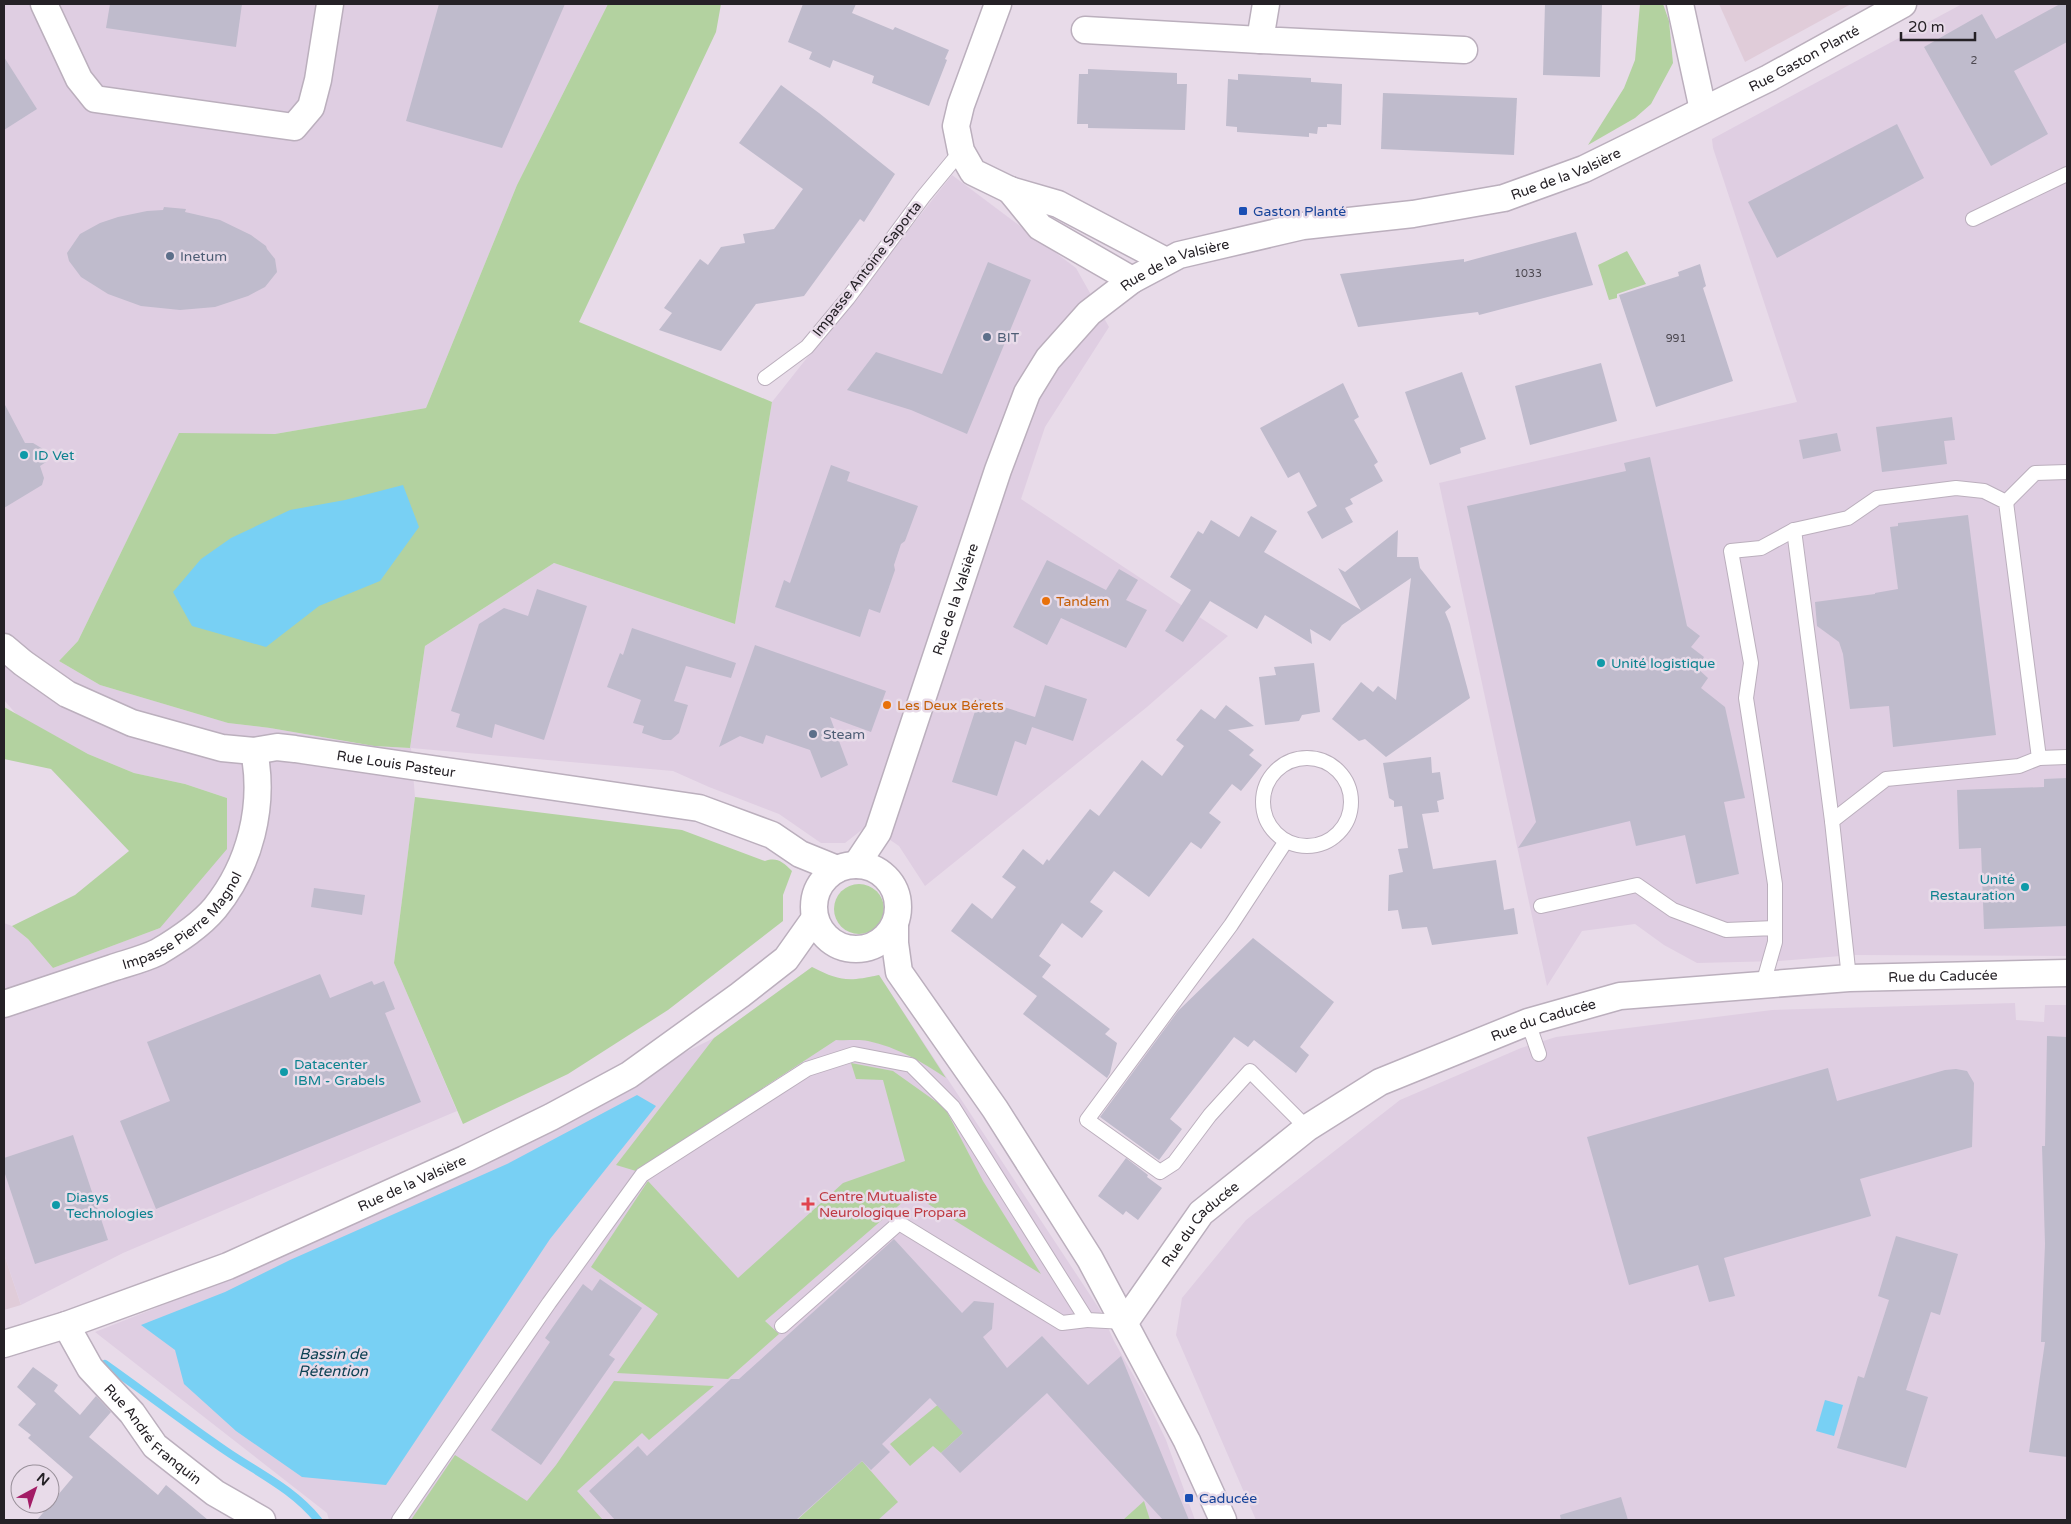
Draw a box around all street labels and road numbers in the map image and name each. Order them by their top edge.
street label: Rue Gaston Planté [1746,21,1862,95]
street label: Rue de la Valsière [1508,144,1623,203]
street label: Impasse Antoine Saporta [809,198,925,340]
street label: Rue de la Valsière [1117,235,1231,294]
street label: Rue de la Valsière [929,541,982,657]
street label: Rue Louis Pasteur [336,747,457,781]
street label: Impasse Pierre Magnol [120,869,245,973]
street label: Rue du Caducée [1888,966,1998,986]
street label: Rue du Caducée [1488,995,1598,1045]
street label: Rue de la Valsière [355,1151,469,1215]
street label: Rue du Caducée [1158,1178,1242,1270]
street label: Rue André Franquin [101,1380,205,1488]

